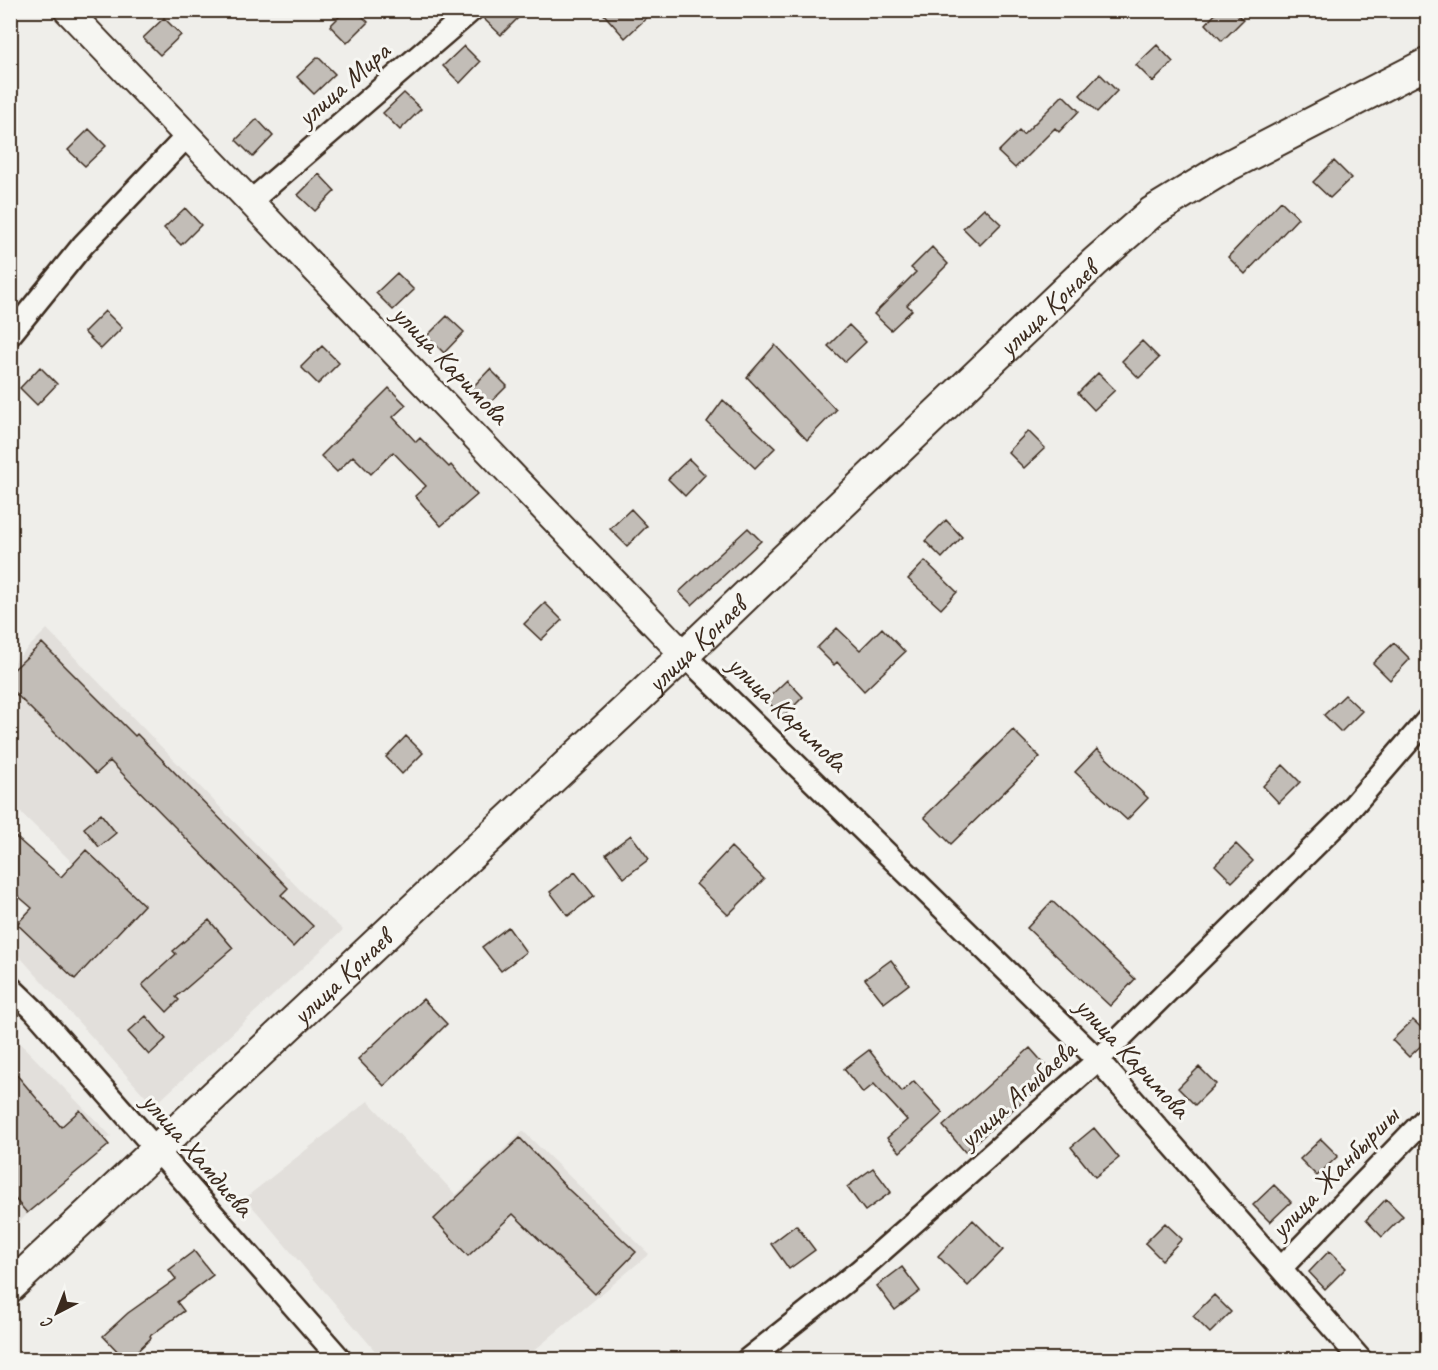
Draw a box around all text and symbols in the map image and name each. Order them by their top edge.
street label: улица Мира [288,33,398,135]
street label: улица Қонаев [988,249,1107,365]
street label: улица Каримова [384,295,518,433]
street label: улица Қонаев [637,585,756,701]
street label: улица Каримова [719,646,857,780]
street label: улица Қонаев [282,918,402,1033]
street label: улица Каримова [1067,987,1199,1126]
street label: улица Агыбаева [949,1030,1085,1157]
street label: улица Хамдиева [133,1083,263,1225]
street label: улица Жанбыршы [1261,1097,1407,1247]
north arrow [27,1283,87,1343]
text: С [36,1312,57,1333]

